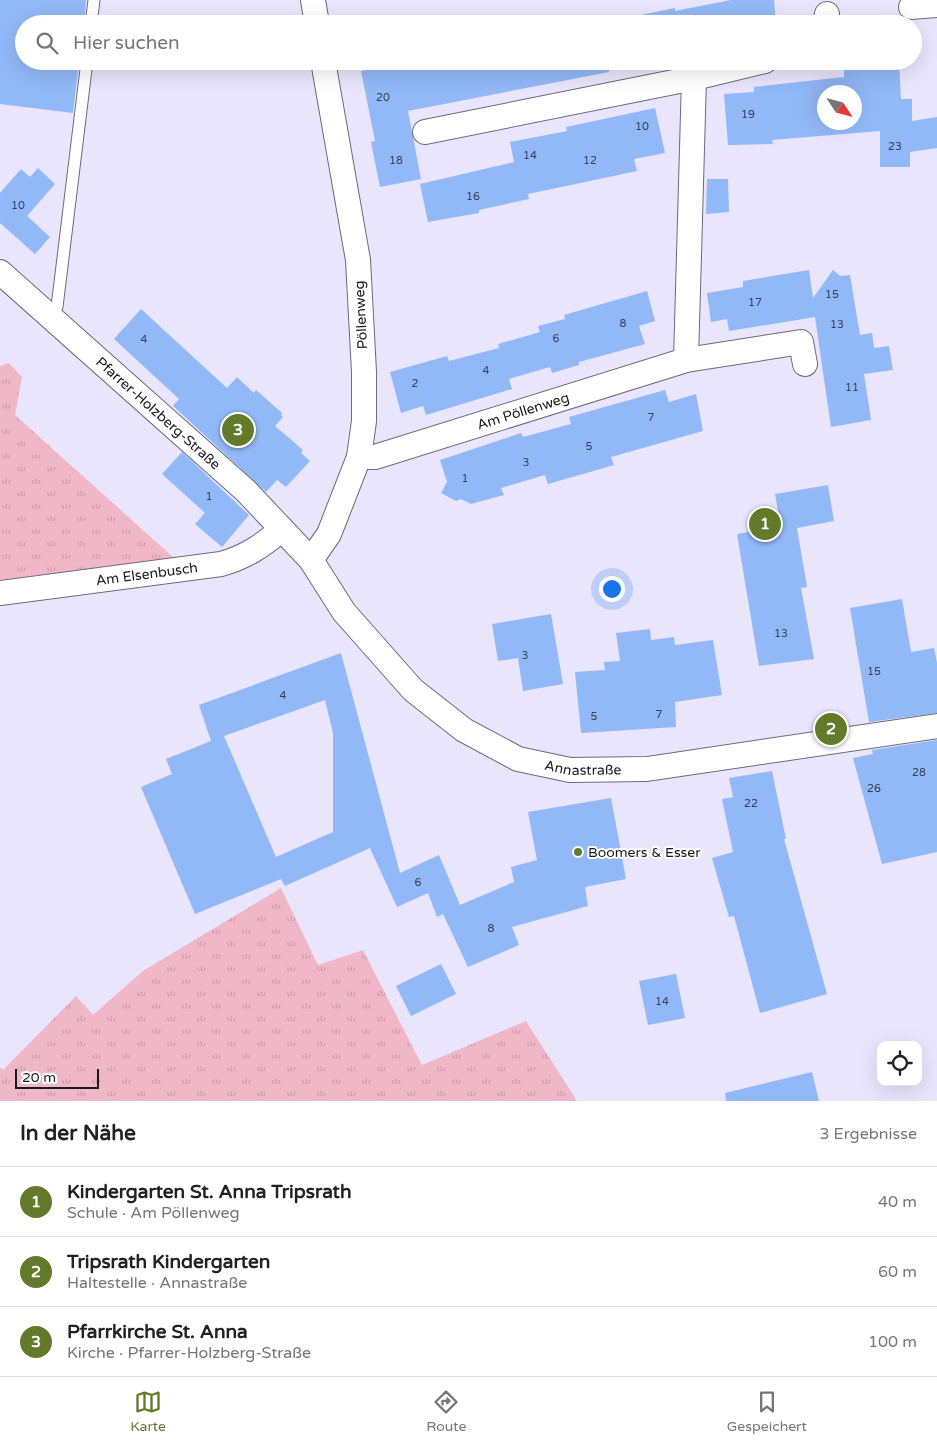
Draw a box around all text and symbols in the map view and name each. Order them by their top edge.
search box [15,15,922,70]
icon: search [33,29,61,57]
text: Hier suchen [73,32,180,54]
north arrow [817,85,862,130]
house number: 20 [376,91,390,104]
house number: 19 [741,108,755,121]
house number: 10 [635,120,649,133]
house number: 23 [888,140,902,153]
house number: 14 [523,149,537,162]
house number: 18 [389,154,403,167]
house number: 12 [583,154,597,167]
house number: 16 [466,190,480,203]
house number: 10 [11,199,25,212]
street label: Pöllenweg [351,280,371,350]
house number: 15 [825,288,839,301]
house number: 17 [748,296,762,309]
house number: 8 [620,317,627,330]
house number: 13 [830,318,844,331]
house number: 6 [553,332,560,345]
house number: 4 [141,333,148,346]
street label: Pfarrer-Holzberg-Straße [93,353,224,473]
house number: 4 [483,364,490,377]
house number: 2 [412,377,419,390]
house number: 11 [845,381,859,394]
street label: Am Pöllenweg [475,388,571,433]
pin: 3 [222,411,254,449]
house number: 7 [648,411,655,424]
house number: 5 [586,440,593,453]
house number: 3 [523,456,530,469]
house number: 1 [462,472,468,485]
house number: 1 [206,490,212,503]
pin: 1 [749,505,781,543]
street label: Am Elsenbusch [95,559,199,589]
your location [599,576,625,602]
house number: 13 [774,627,788,640]
house number: 3 [522,649,529,662]
house number: 15 [867,665,881,678]
house number: 4 [280,689,287,702]
house number: 7 [656,708,663,721]
house number: 5 [591,710,598,723]
pin: 2 [815,710,847,748]
street label: Annastraße [543,756,622,779]
house number: 28 [912,766,926,779]
house number: 26 [867,782,881,795]
house number: 22 [744,797,758,810]
place label: Boomers & Esser [588,844,701,861]
marker: Boomers & Esser [572,846,584,858]
house number: 6 [415,876,422,889]
house number: 8 [488,922,495,935]
house number: 14 [655,995,669,1008]
map controls [877,1041,922,1086]
button: locate [877,1041,922,1086]
scale bar [15,1066,99,1089]
text: 20 m [22,1069,56,1086]
text: In der Nähe [20,1121,136,1146]
text: 3 Ergebnisse [819,1124,917,1144]
text: Kindergarten St. Anna Tripsrath [67,1181,351,1203]
text: 1 [31,1192,41,1212]
text: 40 m [878,1192,917,1212]
text: Schule · Am Pöllenweg [67,1203,240,1223]
text: Tripsrath Kindergarten [67,1251,270,1273]
text: 2 [31,1262,41,1282]
text: 60 m [878,1262,917,1282]
text: Haltestelle · Annastraße [67,1273,247,1293]
text: Pfarrkirche St. Anna [67,1321,248,1343]
text: 3 [31,1332,41,1352]
text: 100 m [868,1332,917,1352]
text: Kirche · Pfarrer-Holzberg-Straße [67,1343,311,1363]
tab: Karte [130,1388,166,1435]
tab: Route [426,1388,466,1435]
tab: Gespeichert [727,1388,807,1435]

